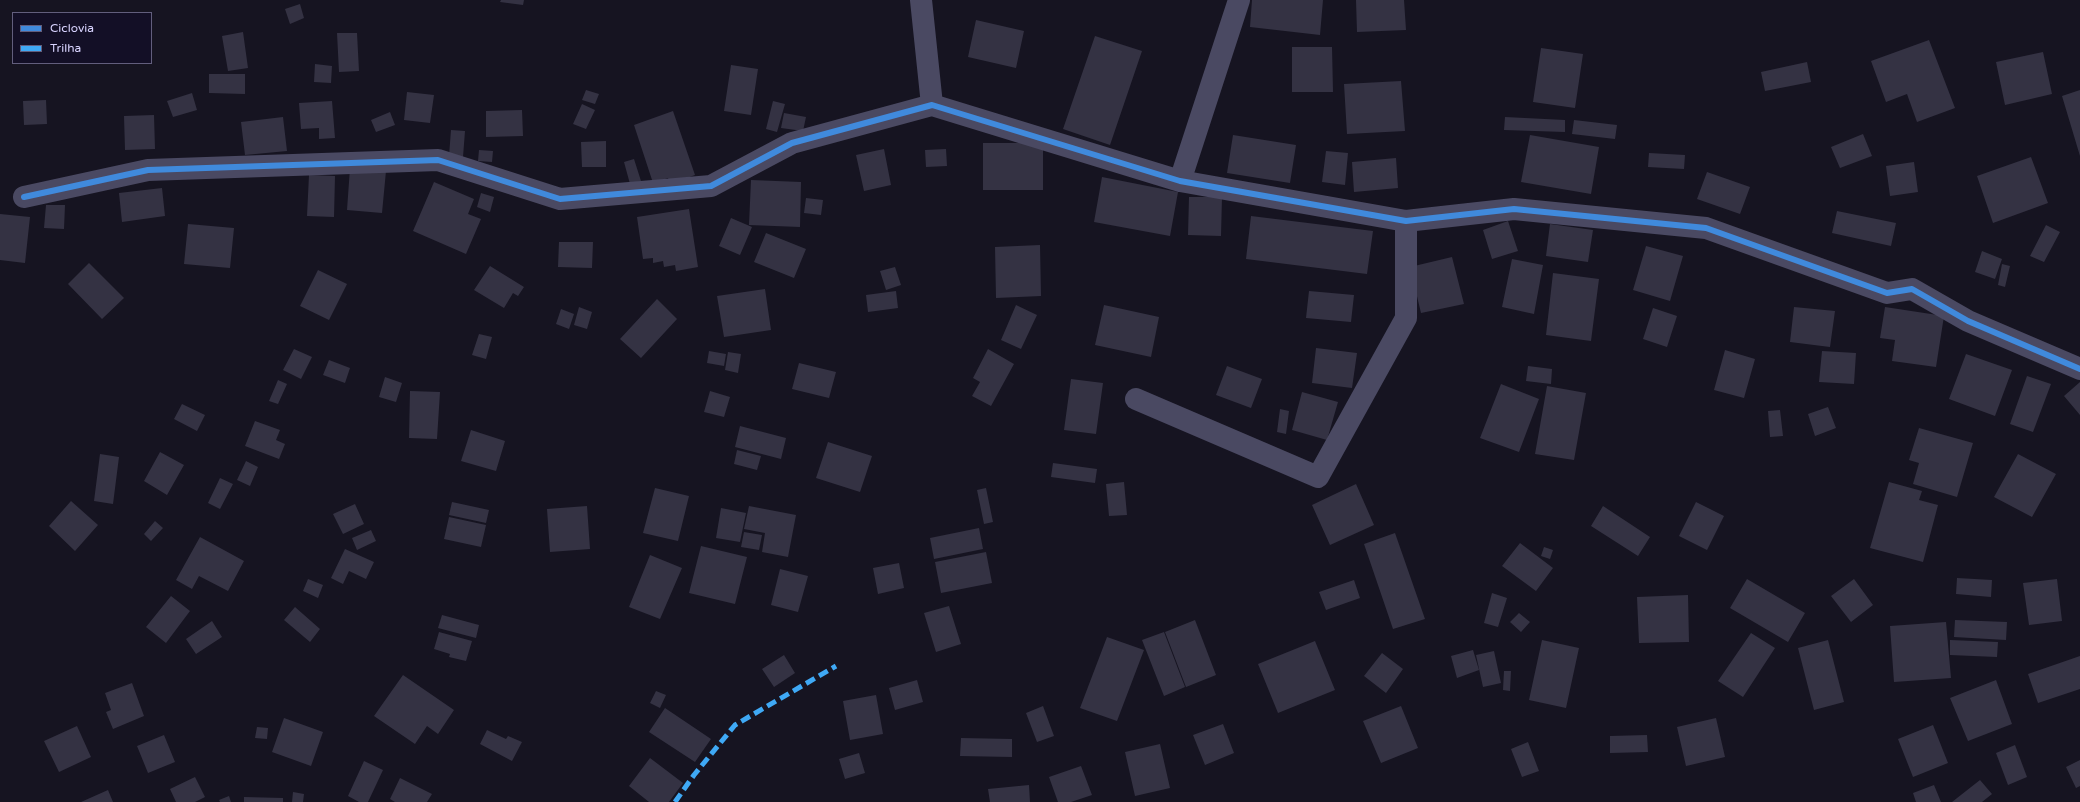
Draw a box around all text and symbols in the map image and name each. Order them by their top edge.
legend [12,12,152,64]
text: Ciclovia [50,21,94,35]
text: Trilha [50,41,81,55]

